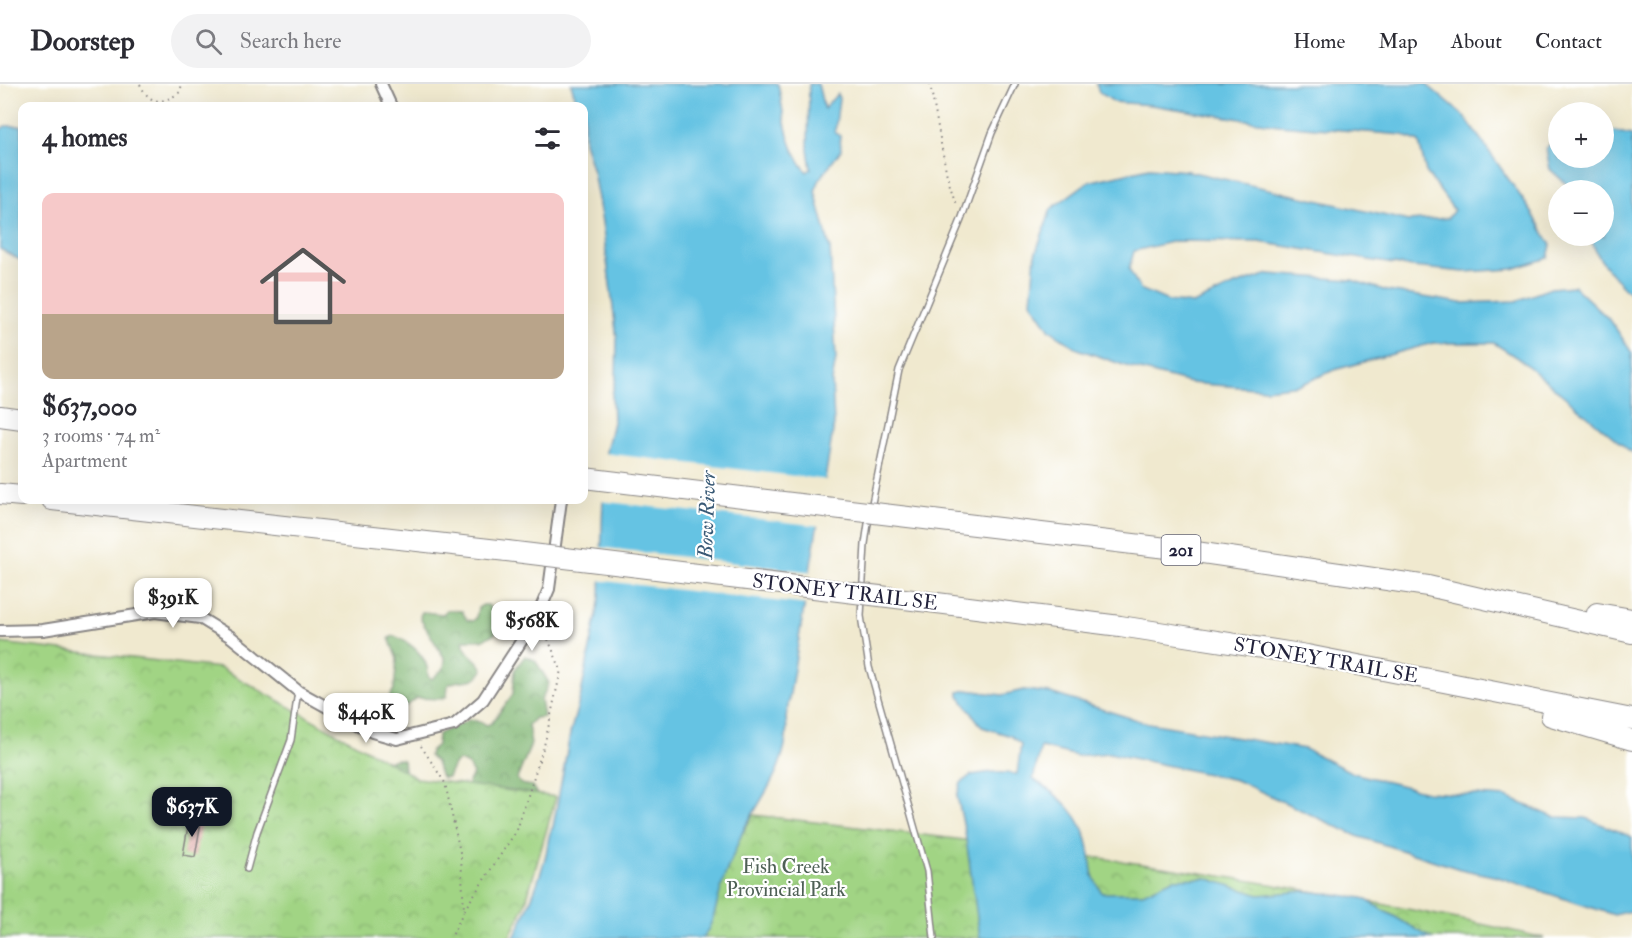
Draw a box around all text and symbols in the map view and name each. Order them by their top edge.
search box [171,14,591,68]
text: Doorstep [30,24,135,59]
icon: search [192,25,225,58]
text: Search here [240,27,341,55]
text: Home [1293,28,1345,55]
text: Map [1378,28,1418,55]
text: About [1451,28,1502,55]
text: Contact [1535,28,1602,55]
map controls [1548,102,1614,246]
button: + [1548,102,1614,168]
text: 4 homes [42,122,128,154]
icon: filters [531,122,564,155]
button: − [1548,180,1614,246]
icon: home [249,232,357,340]
text: $637,000 [42,391,137,423]
text: 3 rooms · 74 m² [42,423,160,448]
text: Apartment [42,448,127,473]
water label: Bow River [692,469,722,560]
road number: 201 [1162,535,1200,565]
street label: STONEY TRAIL SE [751,568,939,616]
pin: $391K [131,578,215,629]
text: $391K [148,585,198,610]
pin: $568K [490,601,574,652]
text: $568K [505,608,559,633]
street label: STONEY TRAIL SE [1232,632,1420,688]
pin: $440K [324,693,408,744]
text: $440K [337,700,395,725]
pin: $637K [150,787,234,838]
text: $637K [166,794,218,819]
park label: Fish Creek Provincial Park [726,854,846,902]

